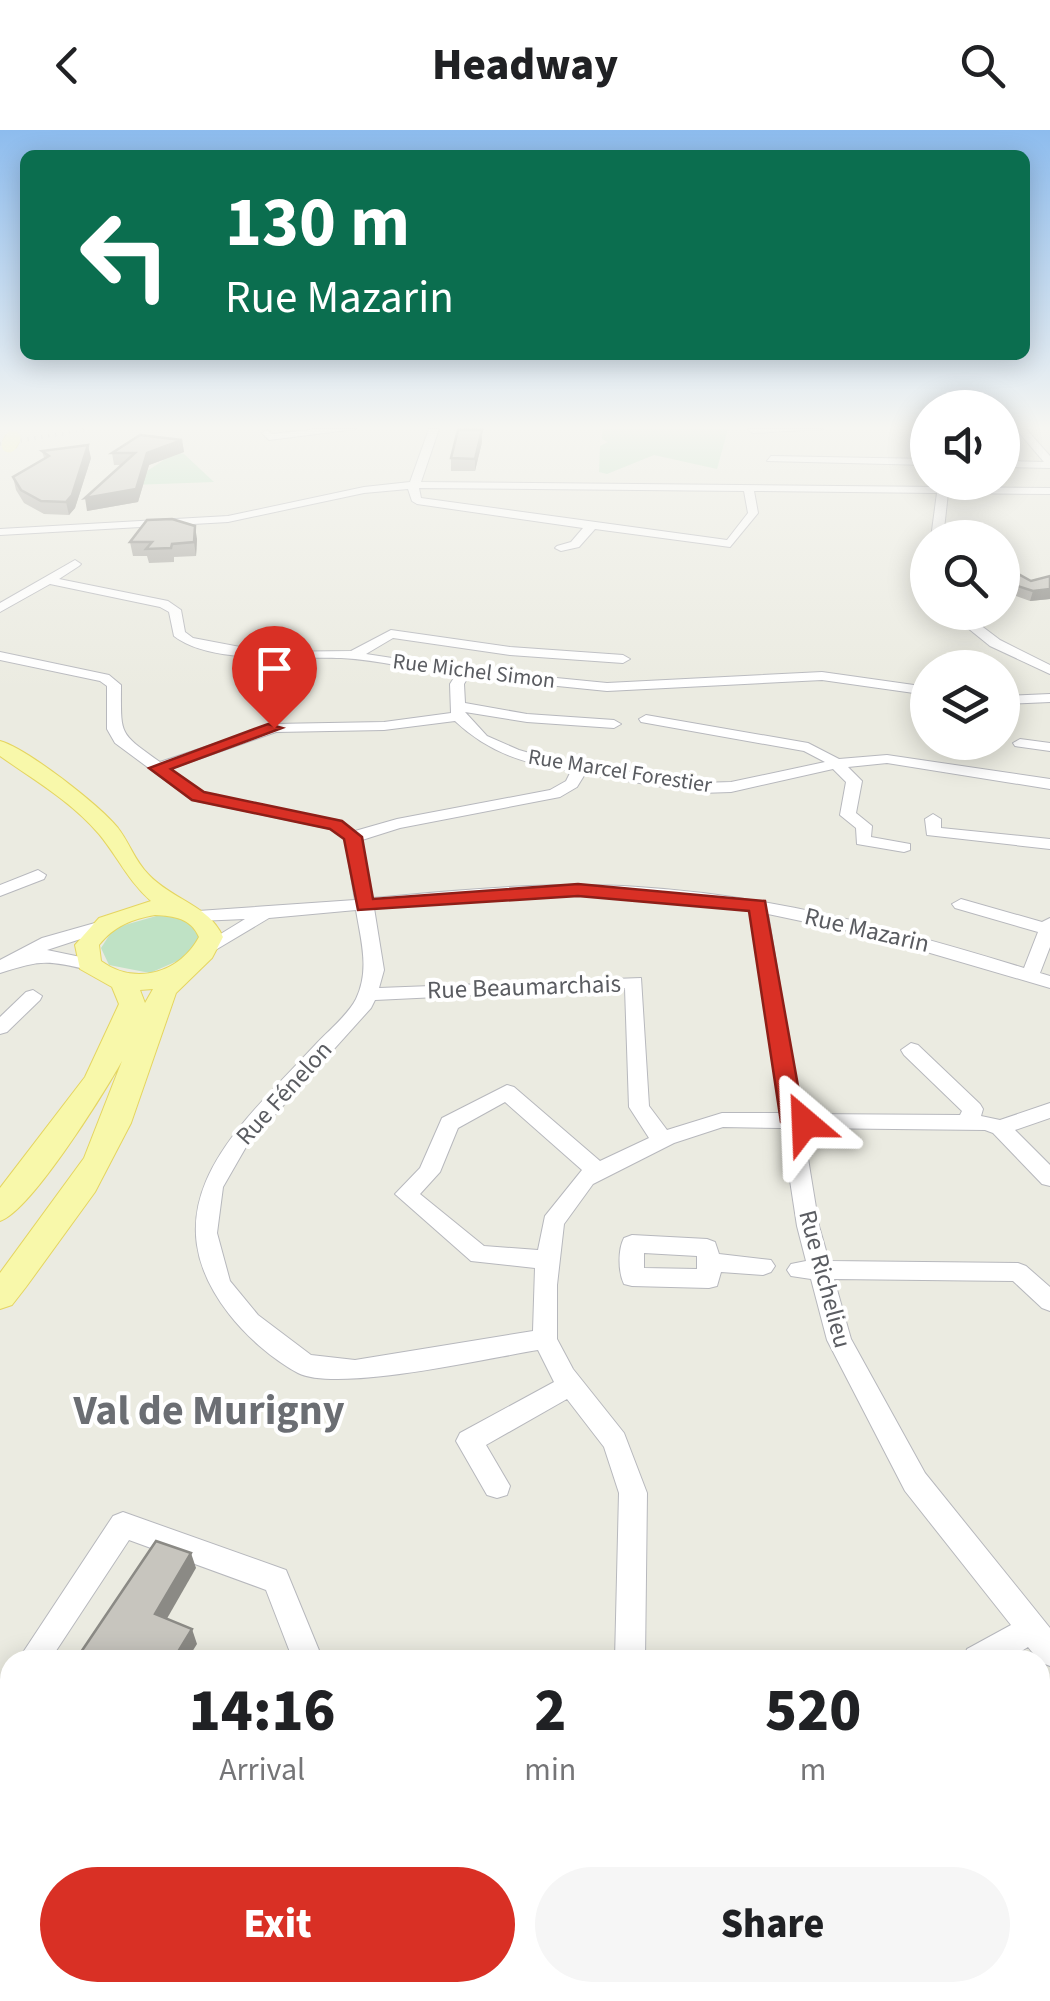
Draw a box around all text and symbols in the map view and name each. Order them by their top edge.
text: Headway [432,33,618,97]
icon: back [40,38,95,93]
icon: search [955,38,1010,93]
text: 130 m [225,173,410,273]
icon: left [60,190,190,320]
text: Rue Mazarin [225,266,454,330]
map controls [910,390,1020,760]
button: sound [910,390,1020,500]
button: search [910,520,1020,630]
pin [232,626,317,729]
icon: arrive [247,641,302,696]
street label: Rue Michel Simon [391,645,557,697]
button: layers [910,650,1020,760]
street label: Rue Marcel Forestier [526,741,715,801]
street label: Rue Mazarin [801,898,933,962]
street label: Rue Beaumarchais [426,966,622,1008]
street label: Rue Fénelon [227,1033,341,1153]
position arrow [753,1071,857,1175]
street label: Rue Richelieu [789,1206,861,1352]
district label: Val de Murigny [72,1381,345,1441]
text: 14:16 [189,1669,336,1754]
text: 2 [534,1669,566,1754]
text: 520 [765,1669,861,1754]
text: Arrival [219,1747,305,1793]
text: min [524,1747,576,1793]
text: m [800,1747,826,1793]
button: Exit [40,1867,515,1982]
button: Share [535,1867,1010,1982]

